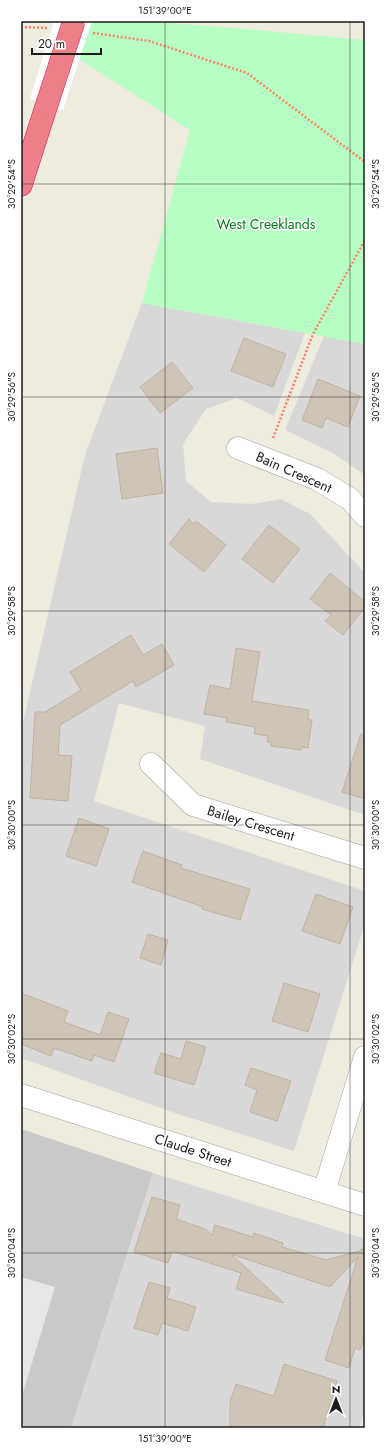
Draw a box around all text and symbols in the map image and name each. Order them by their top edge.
text: 151°39'00"E [138,3,192,18]
scale bar [32,30,101,56]
text: 20 m [38,35,65,53]
text: 30°29'54"S [4,158,19,209]
text: 30°29'54"S [368,158,383,209]
park label: West Creeklands [217,214,316,234]
text: 30°29'56"S [4,371,19,422]
text: 30°29'56"S [368,371,383,422]
street label: Bain Crescent [253,446,336,498]
text: 30°29'58"S [4,586,19,636]
text: 30°29'58"S [368,586,383,636]
text: 30°30'00"S [4,799,19,850]
text: 30°30'00"S [368,799,383,850]
street label: Bailey Crescent [205,800,298,846]
text: 30°30'02"S [4,1013,19,1064]
text: 30°30'02"S [368,1013,383,1064]
street label: Claude Street [152,1128,235,1172]
text: 30°30'04"S [4,1227,19,1278]
text: 30°30'04"S [368,1227,383,1278]
north arrow [316,1379,356,1419]
text: N [332,1381,340,1397]
text: 151°39'00"E [138,1431,192,1446]

